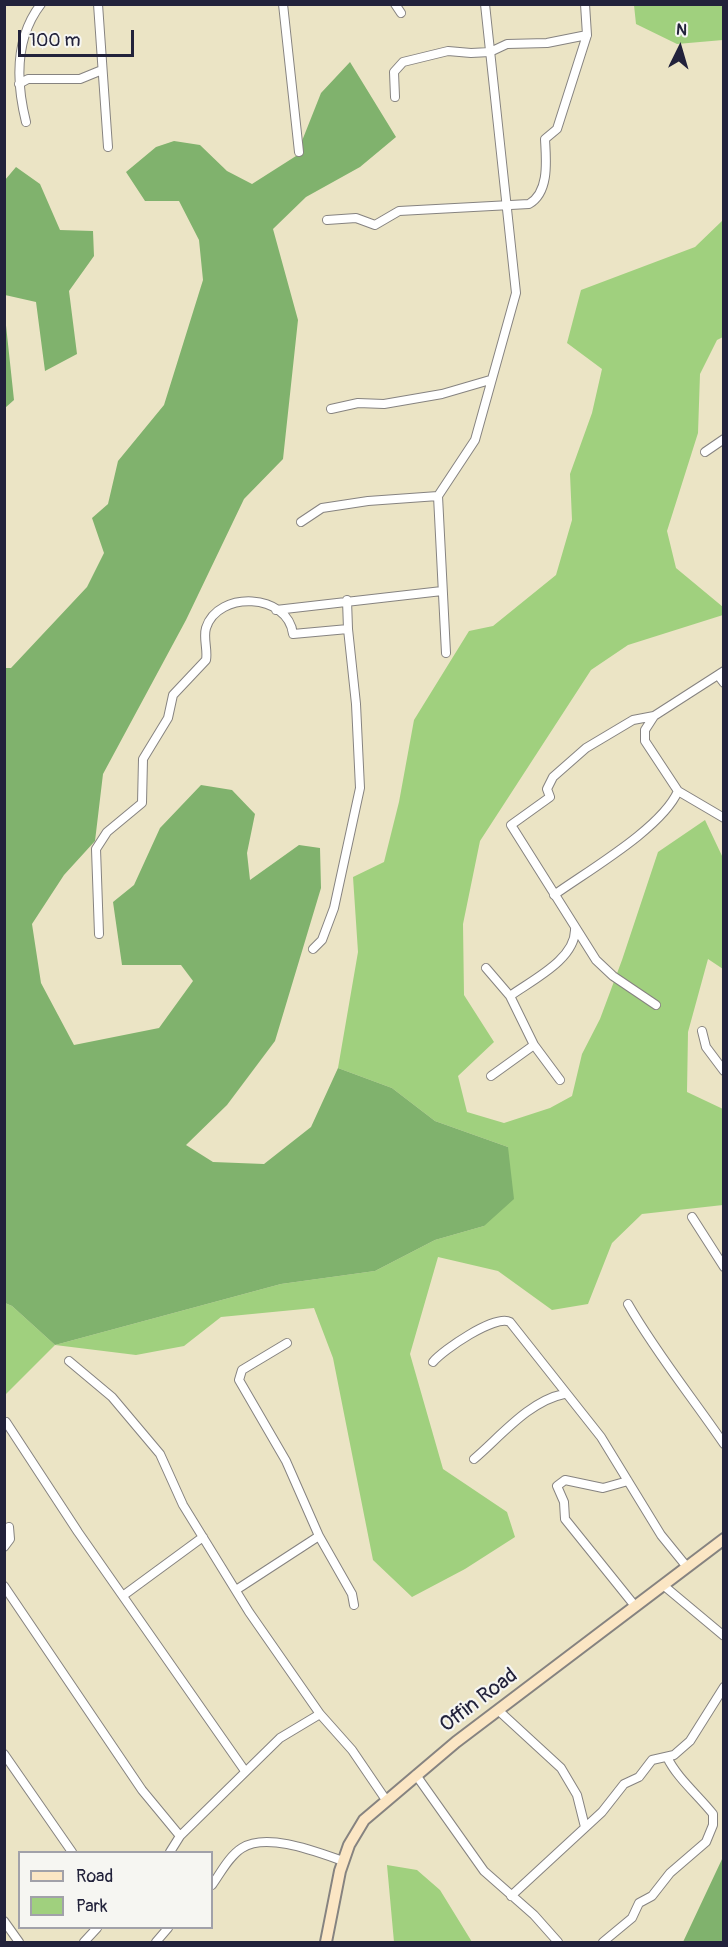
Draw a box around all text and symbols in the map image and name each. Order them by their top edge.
scale bar [21,18,136,56]
north arrow [650,18,710,78]
text: N [675,20,688,41]
text: 100 m [29,29,81,52]
street label: Offin Road [435,1664,523,1738]
legend [18,1851,213,1929]
text: Road [76,1865,113,1888]
text: Park [76,1895,108,1918]

